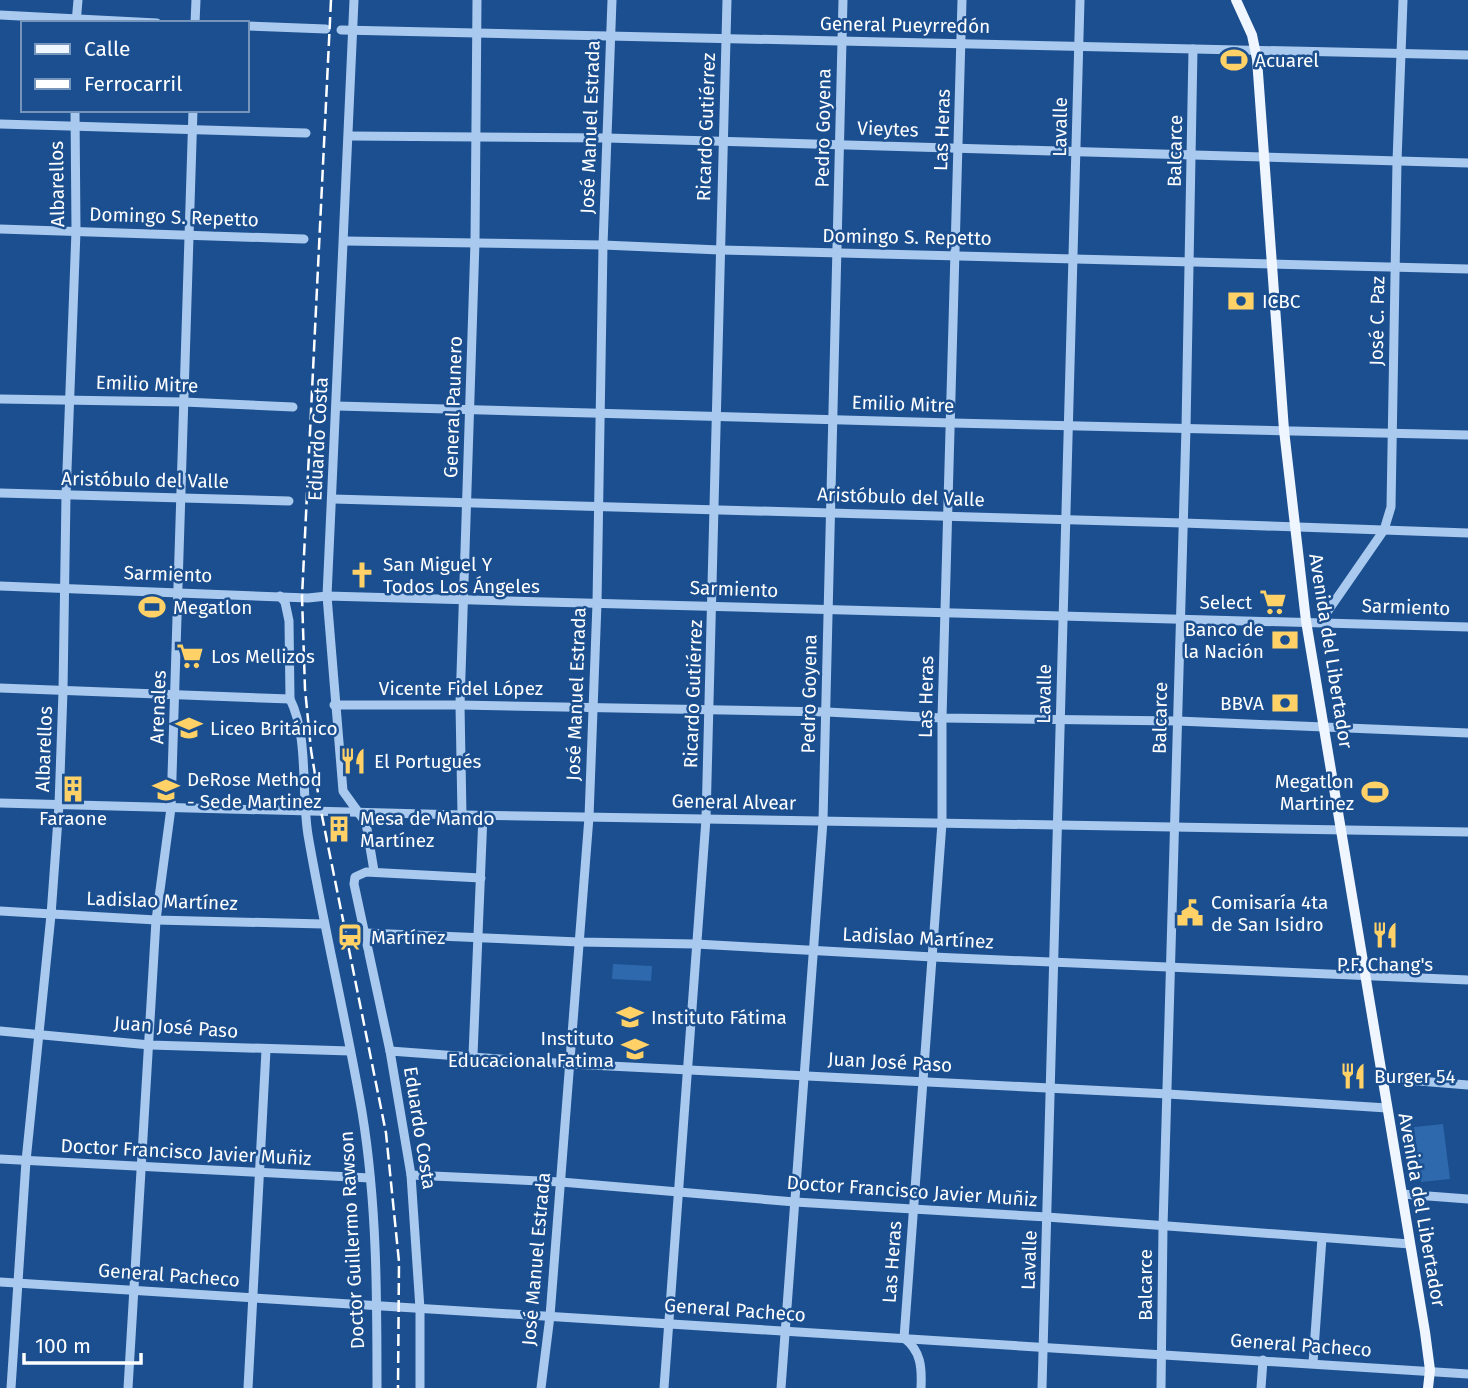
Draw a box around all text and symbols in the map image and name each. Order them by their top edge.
street label: General Pueyrredón [820,12,990,38]
legend [21,21,248,112]
text: Calle [84,36,130,62]
street label: José Manuel Estrada [575,40,605,214]
sports icon: Acuarel [1219,45,1249,75]
place label: Acuarel [1255,49,1319,72]
street label: Ricardo Gutiérrez [692,52,720,202]
street label: Pedro Goyena [810,68,836,188]
text: Ferrocarril [84,71,182,97]
street label: Las Heras [929,88,955,172]
street label: Lavalle [1048,97,1072,157]
street label: Balcarce [1163,115,1187,187]
street label: Vieytes [857,116,919,142]
street label: Albarellos [45,141,69,227]
street label: Domingo S. Repetto [89,203,259,231]
street label: Domingo S. Repetto [822,224,992,250]
street label: José C. Paz [1365,276,1389,366]
bank icon: ICBC [1226,286,1256,316]
place label: ICBC [1262,290,1301,313]
street label: General Paunero [439,336,467,478]
street label: Emilio Mitre [95,371,199,397]
street label: Eduardo Costa [303,376,333,502]
street label: Emilio Mitre [851,391,955,417]
street label: Aristóbulo del Valle [61,467,229,493]
street label: Aristóbulo del Valle [817,483,985,511]
street label: Avenida del Libertador [1304,552,1358,751]
place label: San Miguel Y Todos Los Ángeles [383,553,540,598]
church icon: San Miguel Y Todos Los Ángeles [347,560,377,590]
street label: Sarmiento [123,561,213,587]
street label: Sarmiento [689,576,779,602]
supermarket icon: Select [1258,587,1288,617]
place label: Select [1200,591,1252,614]
sports icon: Megatlon [137,592,167,622]
street label: Sarmiento [1361,594,1451,620]
place label: Megatlon [173,596,252,619]
street label: José Manuel Estrada [561,607,591,781]
place label: Banco de la Nación [1183,618,1264,663]
street label: Ricardo Gutiérrez [679,619,707,769]
bank icon: Banco de la Nación [1270,625,1300,655]
street label: Pedro Goyena [796,634,822,754]
supermarket icon: Los Mellizos [175,641,205,671]
place label: Los Mellizos [211,645,315,668]
street label: Las Heras [914,656,938,738]
street label: Lavalle [1032,664,1056,724]
street label: Arenales [145,670,171,744]
street label: Vicente Fidel López [379,677,543,700]
street label: Balcarce [1148,682,1172,754]
bank icon: BBVA [1270,688,1300,718]
place label: BBVA [1220,692,1264,715]
street label: Albarellos [31,705,57,792]
school or university icon: Liceo Británico [174,713,204,743]
place label: Liceo Británico [210,717,338,740]
restaurant icon: El Portugués [338,746,368,776]
place label: El Portugués [374,750,482,773]
place label: DeRose Method - Sede Martinez [187,768,322,813]
place label: Megatlon Martinez [1275,770,1354,815]
building icon: Faraone [58,774,88,804]
school or university icon: DeRose Method - Sede Martinez [151,775,181,805]
sports icon: Megatlon Martinez [1360,777,1390,807]
street label: General Alvear [671,789,797,815]
place label: Faraone [39,807,107,830]
place label: Mesa de Mando Martínez [360,807,495,852]
building icon: Mesa de Mando Martínez [324,814,354,844]
street label: Ladislao Martínez [86,887,238,915]
place label: Comisaría 4ta de San Isidro [1211,891,1328,936]
public building icon: Comisaría 4ta de San Isidro [1175,898,1205,928]
restaurant icon: P.F. Chang's [1370,920,1400,950]
station icon: Martínez [335,922,365,952]
street label: Ladislao Martínez [842,923,994,953]
place label: Martínez [371,926,445,949]
place label: P.F. Chang's [1337,953,1433,976]
school or university icon: Instituto Fátima [615,1002,645,1032]
place label: Instituto Fátima [651,1006,787,1029]
street label: Juan José Paso [113,1011,239,1043]
place label: Instituto Educacional Fatima [448,1027,614,1072]
school or university icon: Instituto Educacional Fatima [620,1034,650,1064]
street label: Juan José Paso [827,1047,953,1077]
restaurant icon: Burger 54 [1338,1061,1368,1091]
street label: Eduardo Costa [399,1065,441,1191]
place label: Burger 54 [1374,1065,1456,1088]
street label: Avenida del Libertador [1394,1111,1451,1310]
street label: Doctor Guillermo Rawson [335,1130,369,1350]
street label: Doctor Francisco Javier Muñiz [60,1134,312,1170]
street label: José Manuel Estrada [517,1171,555,1347]
street label: Doctor Francisco Javier Muñiz [786,1171,1038,1211]
street label: Las Heras [878,1220,906,1304]
street label: Lavalle [1016,1230,1042,1290]
street label: Balcarce [1134,1249,1157,1321]
street label: General Pacheco [97,1259,241,1291]
street label: General Pacheco [663,1294,807,1326]
scale bar [24,1322,142,1366]
street label: General Pacheco [1229,1329,1373,1361]
text: 100 m [35,1333,91,1359]

